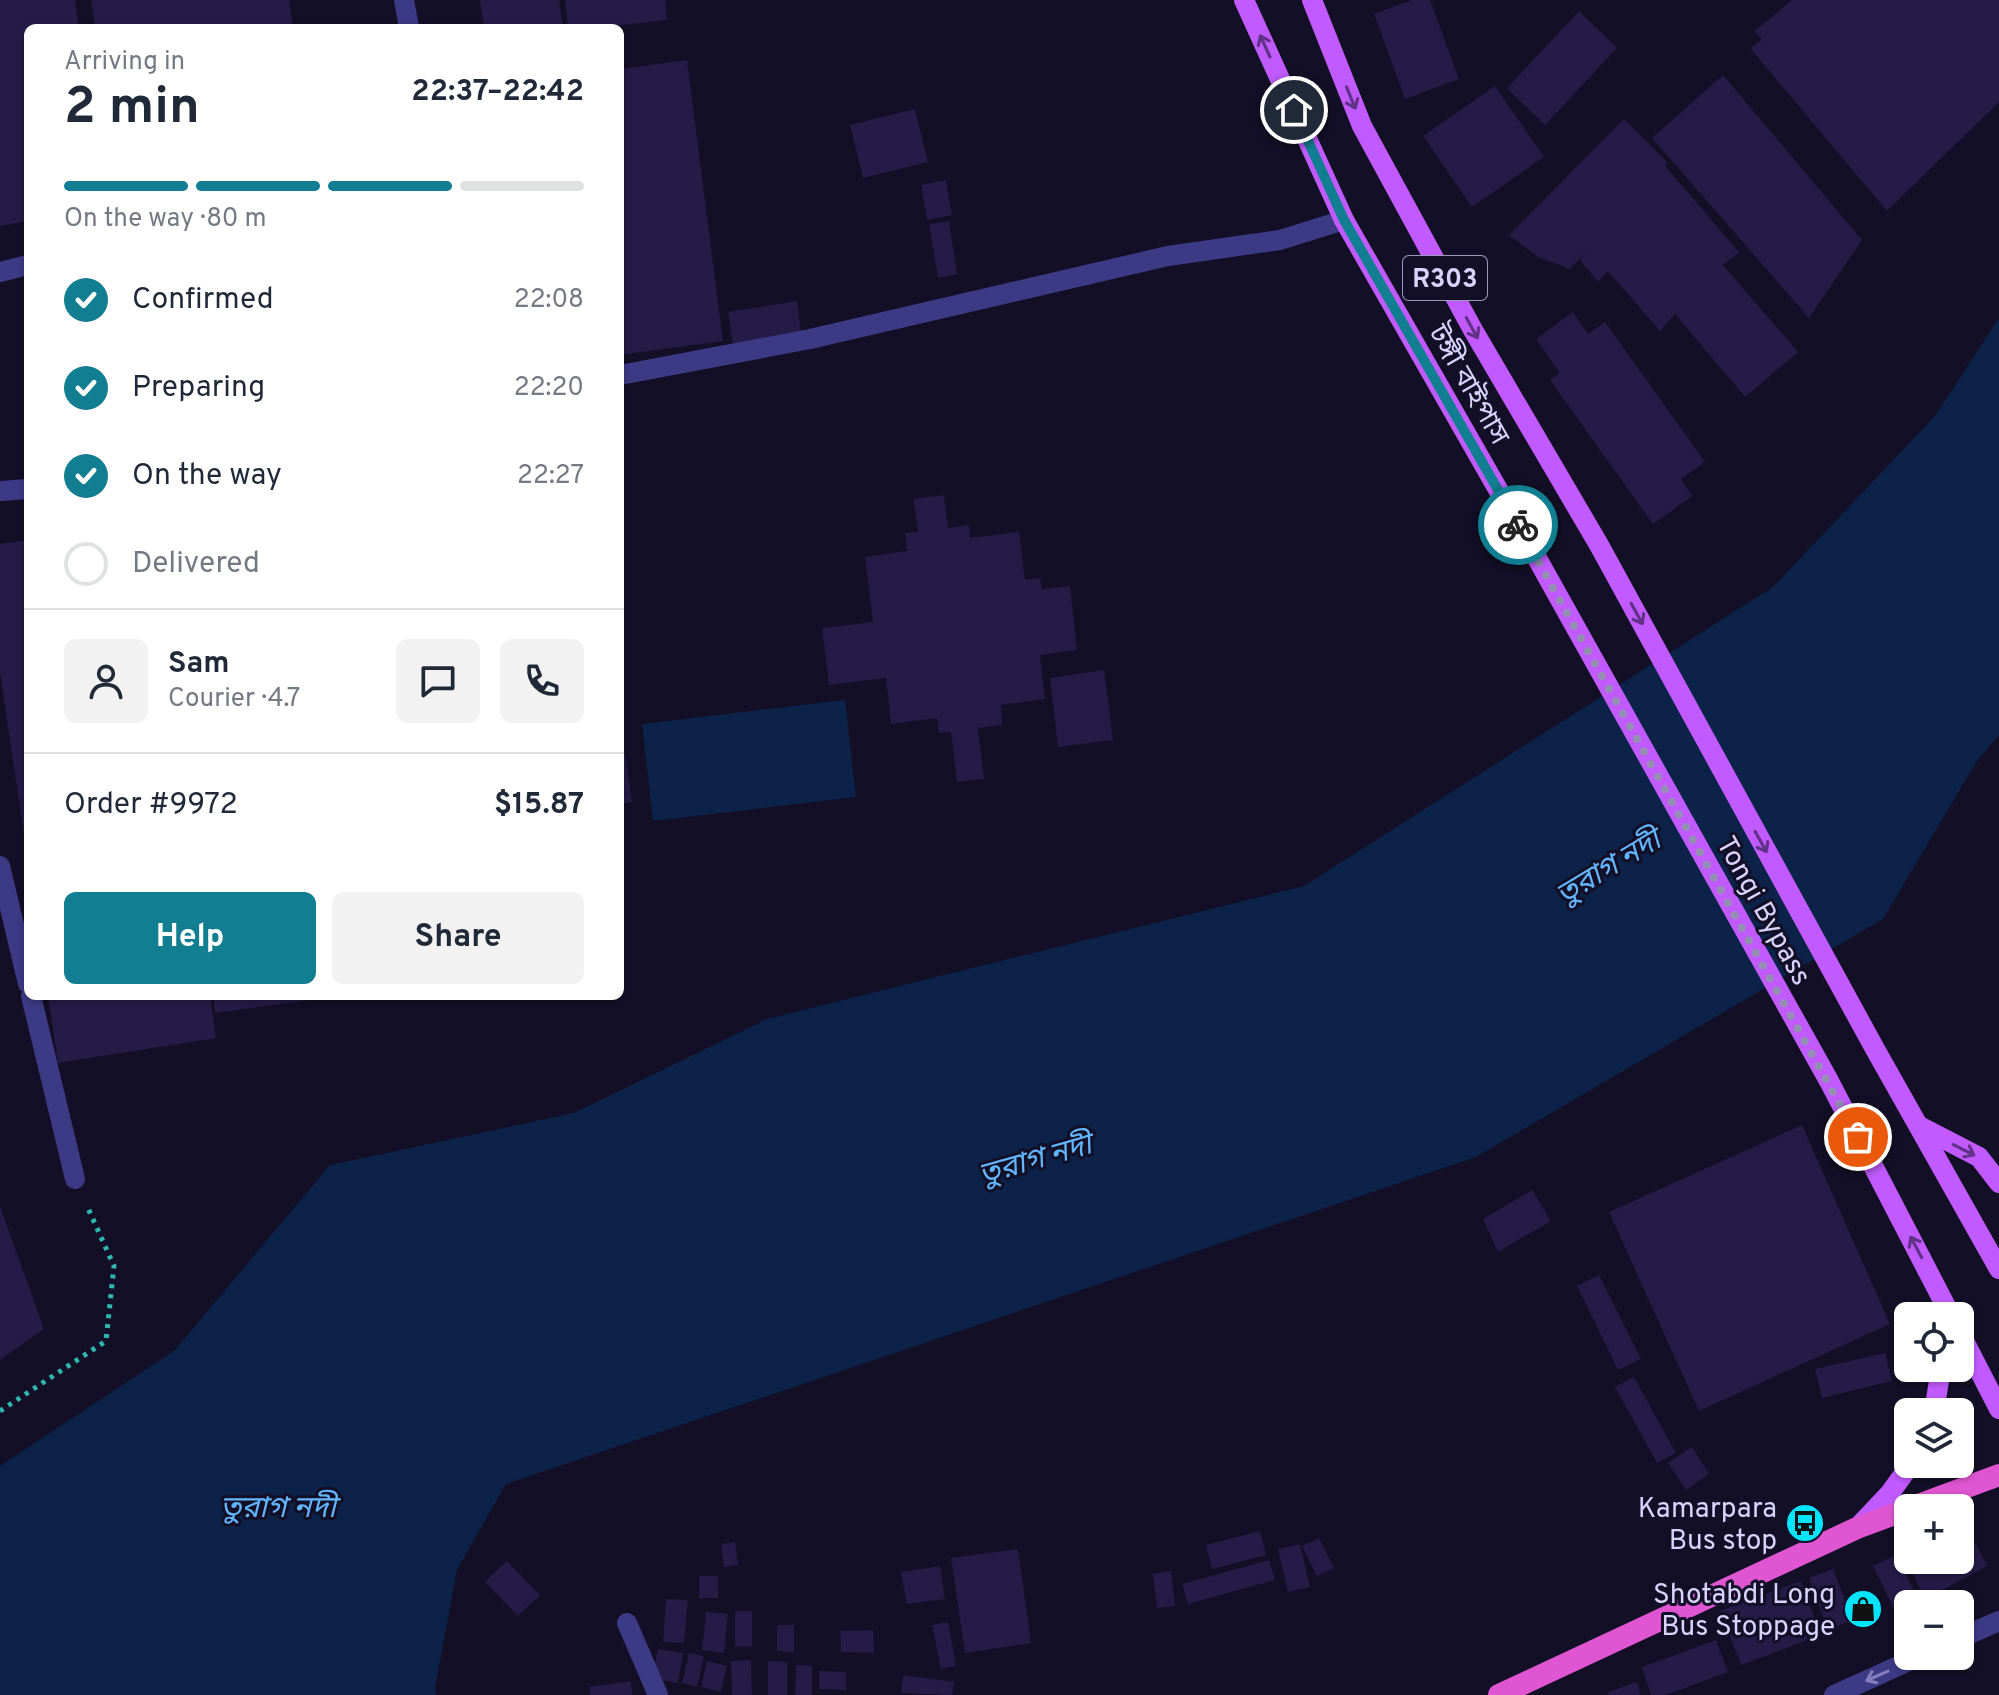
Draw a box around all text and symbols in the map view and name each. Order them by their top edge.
one-way arrow [1257,34,1272,58]
text: Arriving in [64,46,185,79]
text: 22:37–22:42 [411,74,584,111]
text: 2 min [64,76,200,142]
pin [1260,76,1328,144]
one-way arrow [1345,85,1359,110]
icon: home [1272,88,1316,132]
text: On the way · 80 m [64,203,267,236]
road number: R303 [1403,256,1487,300]
icon: check [64,278,108,322]
text: Confirmed [132,282,274,319]
text: 22:08 [514,284,584,317]
one-way arrow [1464,316,1480,339]
street label: টঙ্গী বাইপাস [1418,318,1517,452]
icon: check [64,366,108,410]
text: Preparing [132,370,265,407]
text: 22:20 [514,372,584,405]
icon: check [64,454,108,498]
text: On the way [132,458,282,495]
text: 22:27 [517,460,584,493]
courier [1478,485,1558,565]
icon: bike [1496,503,1540,547]
text: Delivered [132,546,260,583]
one-way arrow [1629,601,1645,625]
button: person [64,639,148,723]
button: chat [396,639,480,723]
button: phone [500,639,584,723]
text: Sam [168,646,230,683]
text: Courier · 4.7 [168,683,300,716]
text: Order #9972 [64,787,238,824]
text: $15.87 [494,787,584,824]
water label: তুরাগ নদী [1549,819,1673,915]
one-way arrow [1754,830,1770,853]
street label: Tongi Bypass [1707,831,1818,992]
button: Help [64,892,316,984]
button: Share [332,892,584,984]
pin [1824,1103,1892,1171]
icon: bag [1836,1115,1880,1159]
water label: তুরাগ নদী [974,1124,1101,1195]
one-way arrow [1952,1142,1976,1158]
one-way arrow [1907,1235,1923,1259]
map controls [1894,1302,1974,1670]
button: locate [1894,1302,1974,1382]
button: layers [1894,1398,1974,1478]
water label: তুরাগ নদী [220,1489,341,1528]
place label: Kamarpara Bus stop [1638,1492,1777,1560]
button: + [1894,1494,1974,1574]
bus stop icon: Kamarpara Bus stop [1784,1502,1826,1544]
place label: Shotabdi Long Bus Stoppage [1653,1578,1835,1646]
shop icon: Shotabdi Long Bus Stoppage [1842,1588,1884,1630]
button: − [1894,1590,1974,1670]
one-way arrow [1865,1669,1890,1684]

